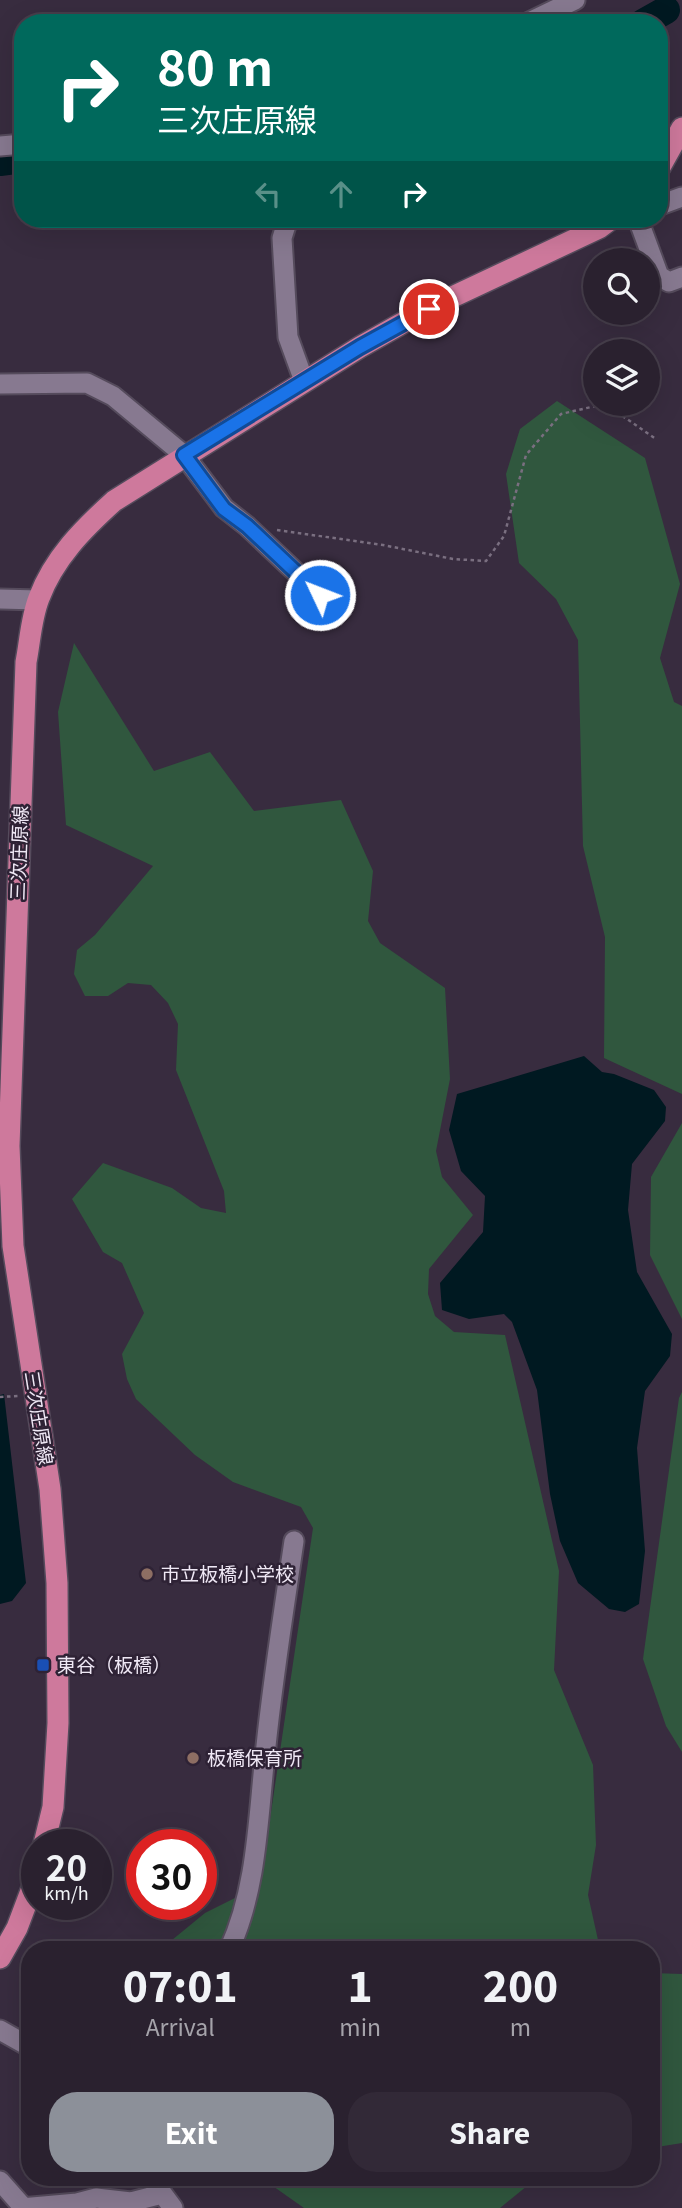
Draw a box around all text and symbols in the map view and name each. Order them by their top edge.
text: 80 m [157,29,273,100]
icon: right [42,42,133,133]
text: 三次庄原線 [157,95,317,141]
icon: left [249,175,287,213]
icon: ahead [322,175,360,213]
icon: right [395,175,433,213]
map controls [583,248,660,416]
button: search [583,248,660,325]
pin [399,279,459,339]
icon: arrive [410,290,448,328]
button: layers [583,339,660,416]
position arrow [283,558,357,632]
street label: 三次庄原線 [2,805,33,901]
street label: 三次庄原線 [20,1369,61,1467]
place label: 市立板橋小学校 [161,1559,294,1586]
marker: 市立板橋小学校 [139,1566,155,1582]
place label: 東谷（板橋） [57,1650,171,1677]
marker: 東谷（板橋） [35,1657,51,1673]
place label: 板橋保育所 [207,1743,302,1770]
marker: 板橋保育所 [185,1750,201,1766]
speed limit sign: 30 [126,1829,217,1920]
text: 20 [46,1840,87,1891]
text: km/h [44,1879,89,1905]
text: 07:01 [123,1953,238,2014]
text: 1 [348,1953,373,2014]
text: 200 [483,1953,558,2014]
text: Arrival [146,2009,215,2043]
text: min [339,2009,381,2043]
text: m [510,2009,531,2043]
button: Exit [49,2092,334,2172]
button: Share [348,2092,632,2172]

